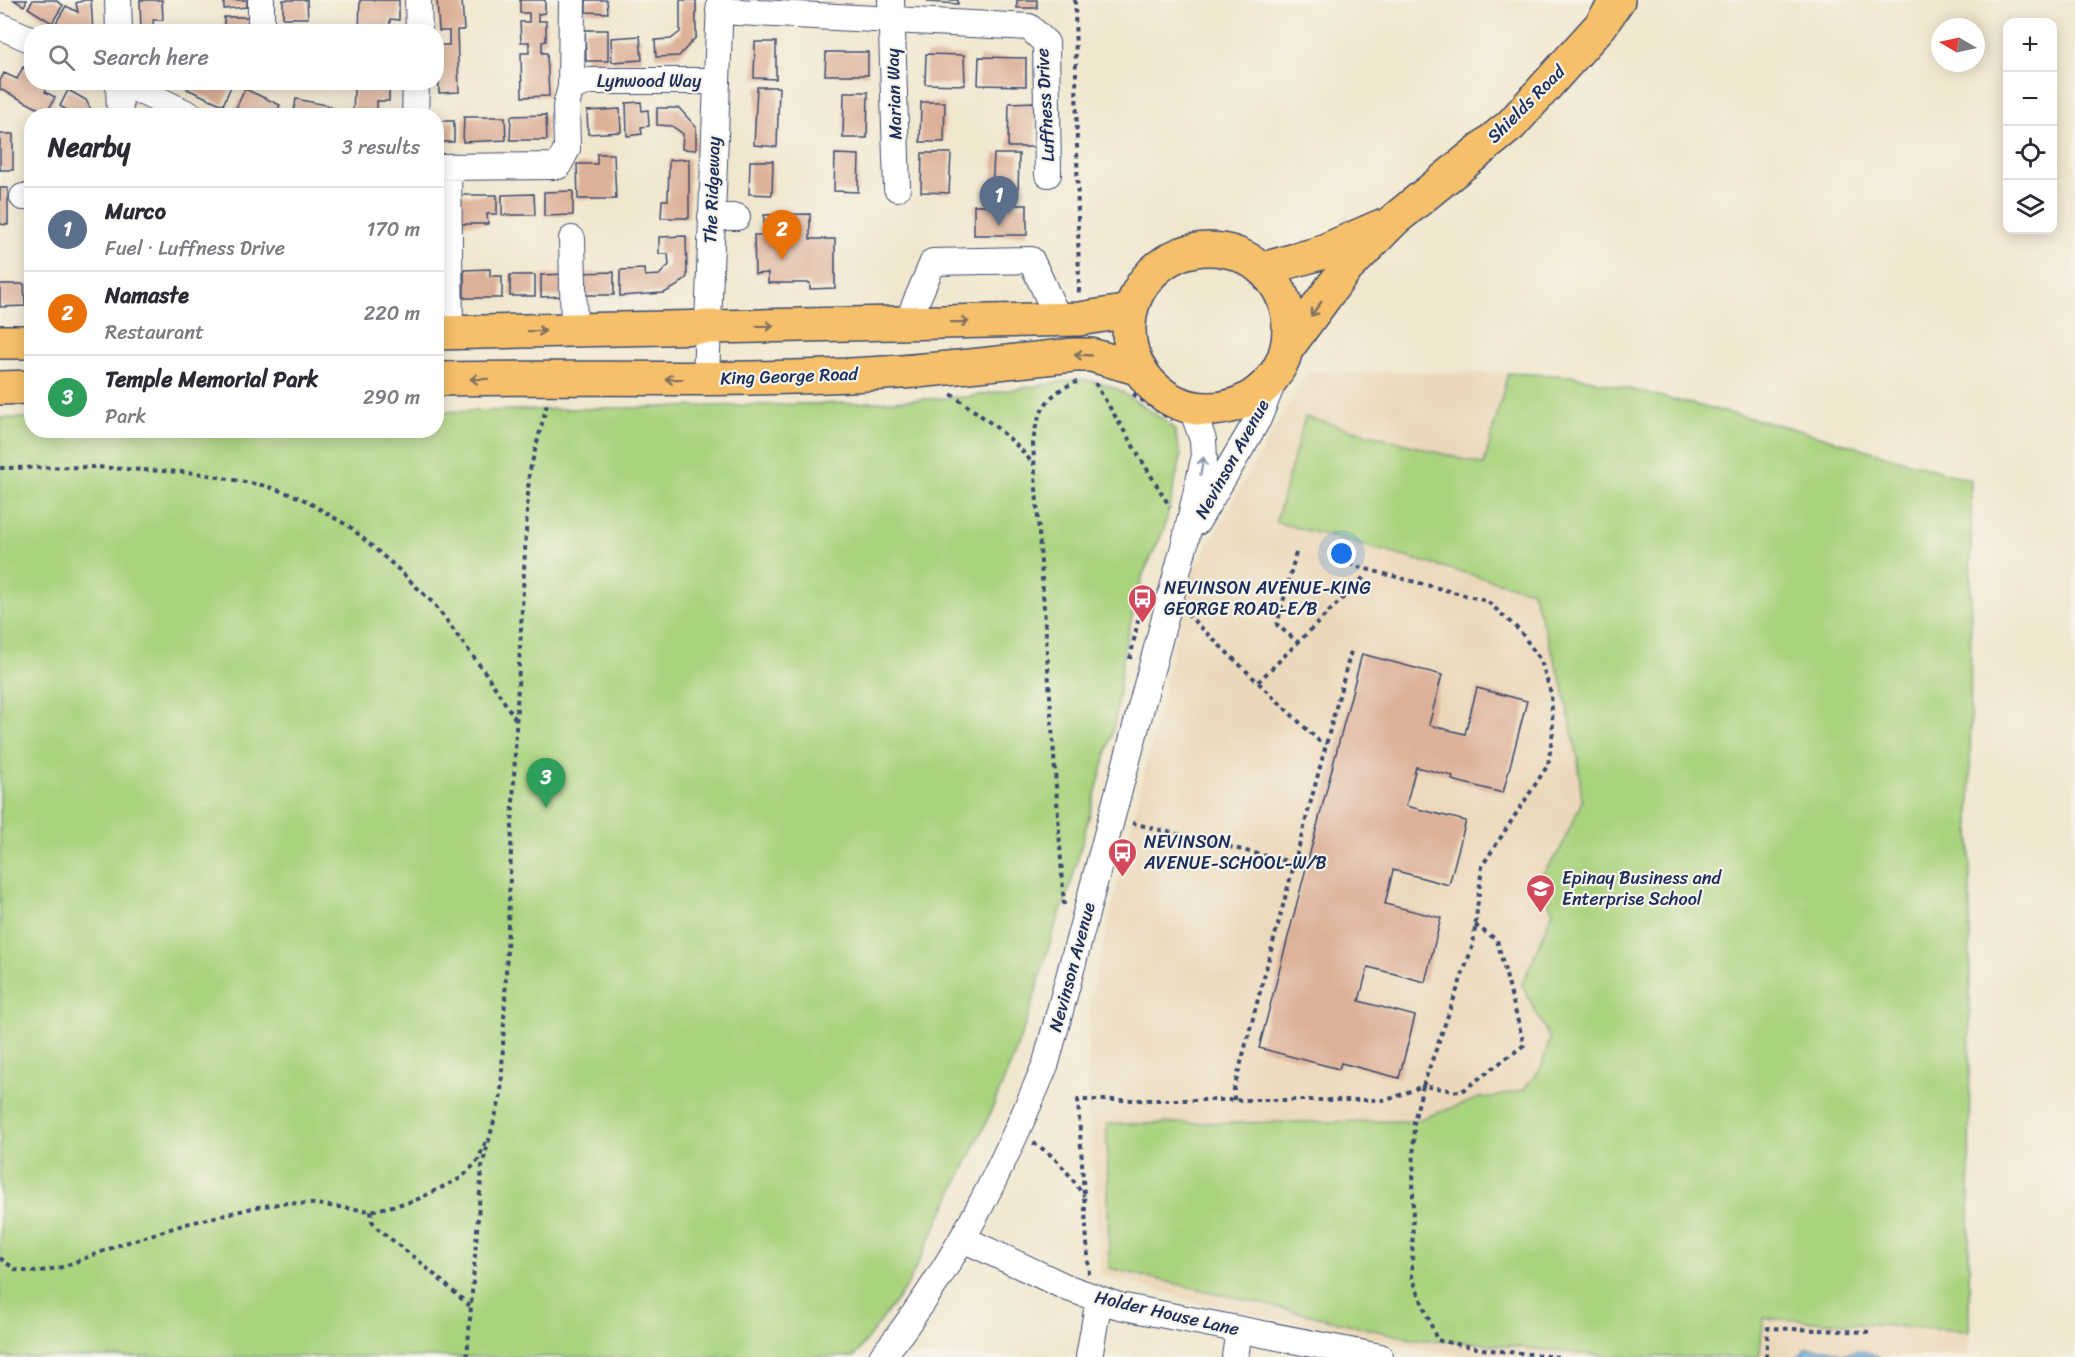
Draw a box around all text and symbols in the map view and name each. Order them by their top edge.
north arrow [1931,18,1985,72]
map controls [2003,18,2057,234]
button: + [2003,18,2057,72]
search box [24,24,444,90]
text: Search here [93,38,209,77]
icon: search [45,41,78,74]
street label: Marian Way [876,47,912,140]
street label: Luffness Drive [1026,47,1064,163]
street label: Shields Road [1479,56,1574,151]
street label: Lynwood Way [597,65,702,97]
button: − [2003,72,2057,126]
text: Nearby [48,124,130,170]
button: locate [2003,126,2057,180]
text: 3 results [342,130,420,165]
street label: The Ridgeway [694,135,730,244]
pin: 1 [980,176,1018,226]
button: layers [2003,180,2057,234]
text: Murco [105,192,166,231]
pin: 2 [762,210,802,260]
text: 1 [63,212,72,247]
text: 170 m [367,212,420,247]
text: Fuel · Luffness Drive [105,231,285,266]
text: Namaste [105,276,189,315]
text: 2 [62,296,73,331]
text: 220 m [364,296,420,331]
one-way arrow [1309,300,1322,316]
text: Restaurant [105,315,204,350]
one-way arrow [950,316,970,328]
one-way arrow [755,321,775,332]
one-way arrow [526,326,546,337]
one-way arrow [1074,350,1094,361]
street label: King George Road [720,358,860,394]
text: Temple Memorial Park [105,360,318,399]
one-way arrow [470,373,490,384]
one-way arrow [665,373,685,385]
text: 3 [62,380,73,415]
text: 290 m [363,380,420,415]
street label: Nevinson Avenue [1186,393,1278,525]
text: Park [105,399,146,434]
one-way arrow [1197,457,1208,476]
your location [1327,539,1356,568]
place label: NEVINSON AVENUE-KING GEORGE ROAD-E/B [1164,572,1372,625]
bus stop icon: NEVINSON AVENUE-KING GEORGE ROAD-E/B [1127,582,1159,624]
pin: 3 [526,758,566,808]
place label: NEVINSON AVENUE-SCHOOL-W/B [1143,826,1327,879]
bus stop icon: NEVINSON AVENUE-SCHOOL-W/B [1107,836,1139,878]
place label: Epinay Business and Enterprise School [1562,862,1722,915]
school or university icon: Epinay Business and Enterprise School [1525,872,1557,914]
street label: Nevinson Avenue [1039,898,1105,1035]
street label: Holder House Lane [1091,1281,1243,1345]

